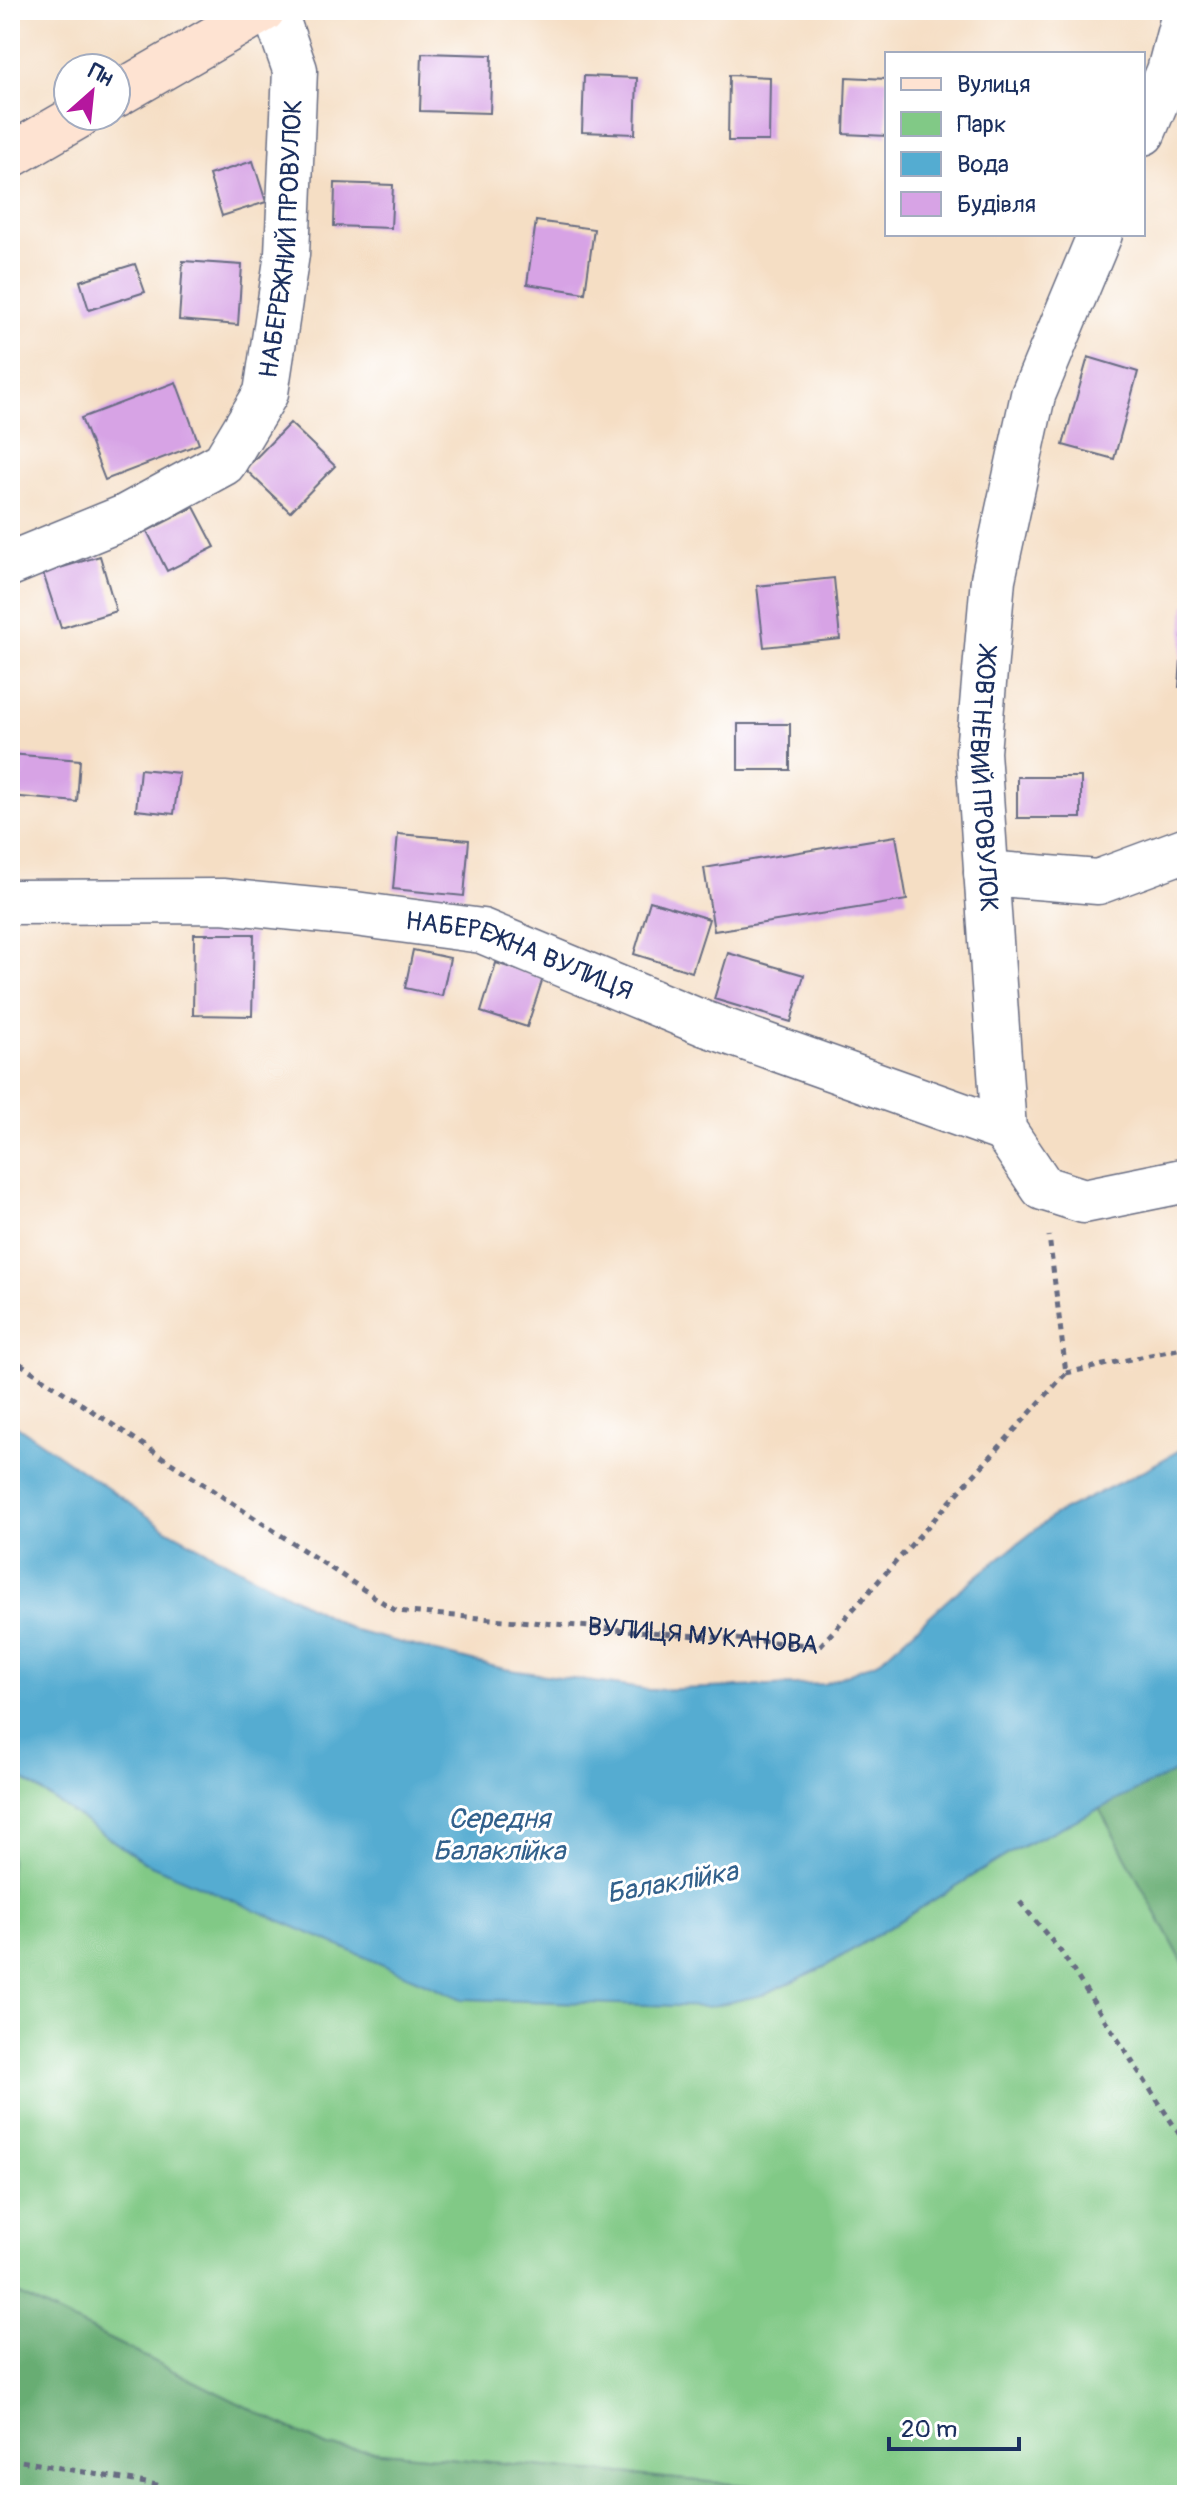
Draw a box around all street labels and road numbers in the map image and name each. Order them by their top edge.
street label: НАБЕРЕЖНИЙ ПРОВУЛОК [252,98,310,380]
street label: ЖОВТНЕВИЙ ПРОВУЛОК [962,642,1005,913]
street label: НАБЕРЕЖНА ВУЛИЦЯ [403,905,637,1008]
street label: ВУЛИЦЯ МУКАНОВА [586,1611,820,1662]

